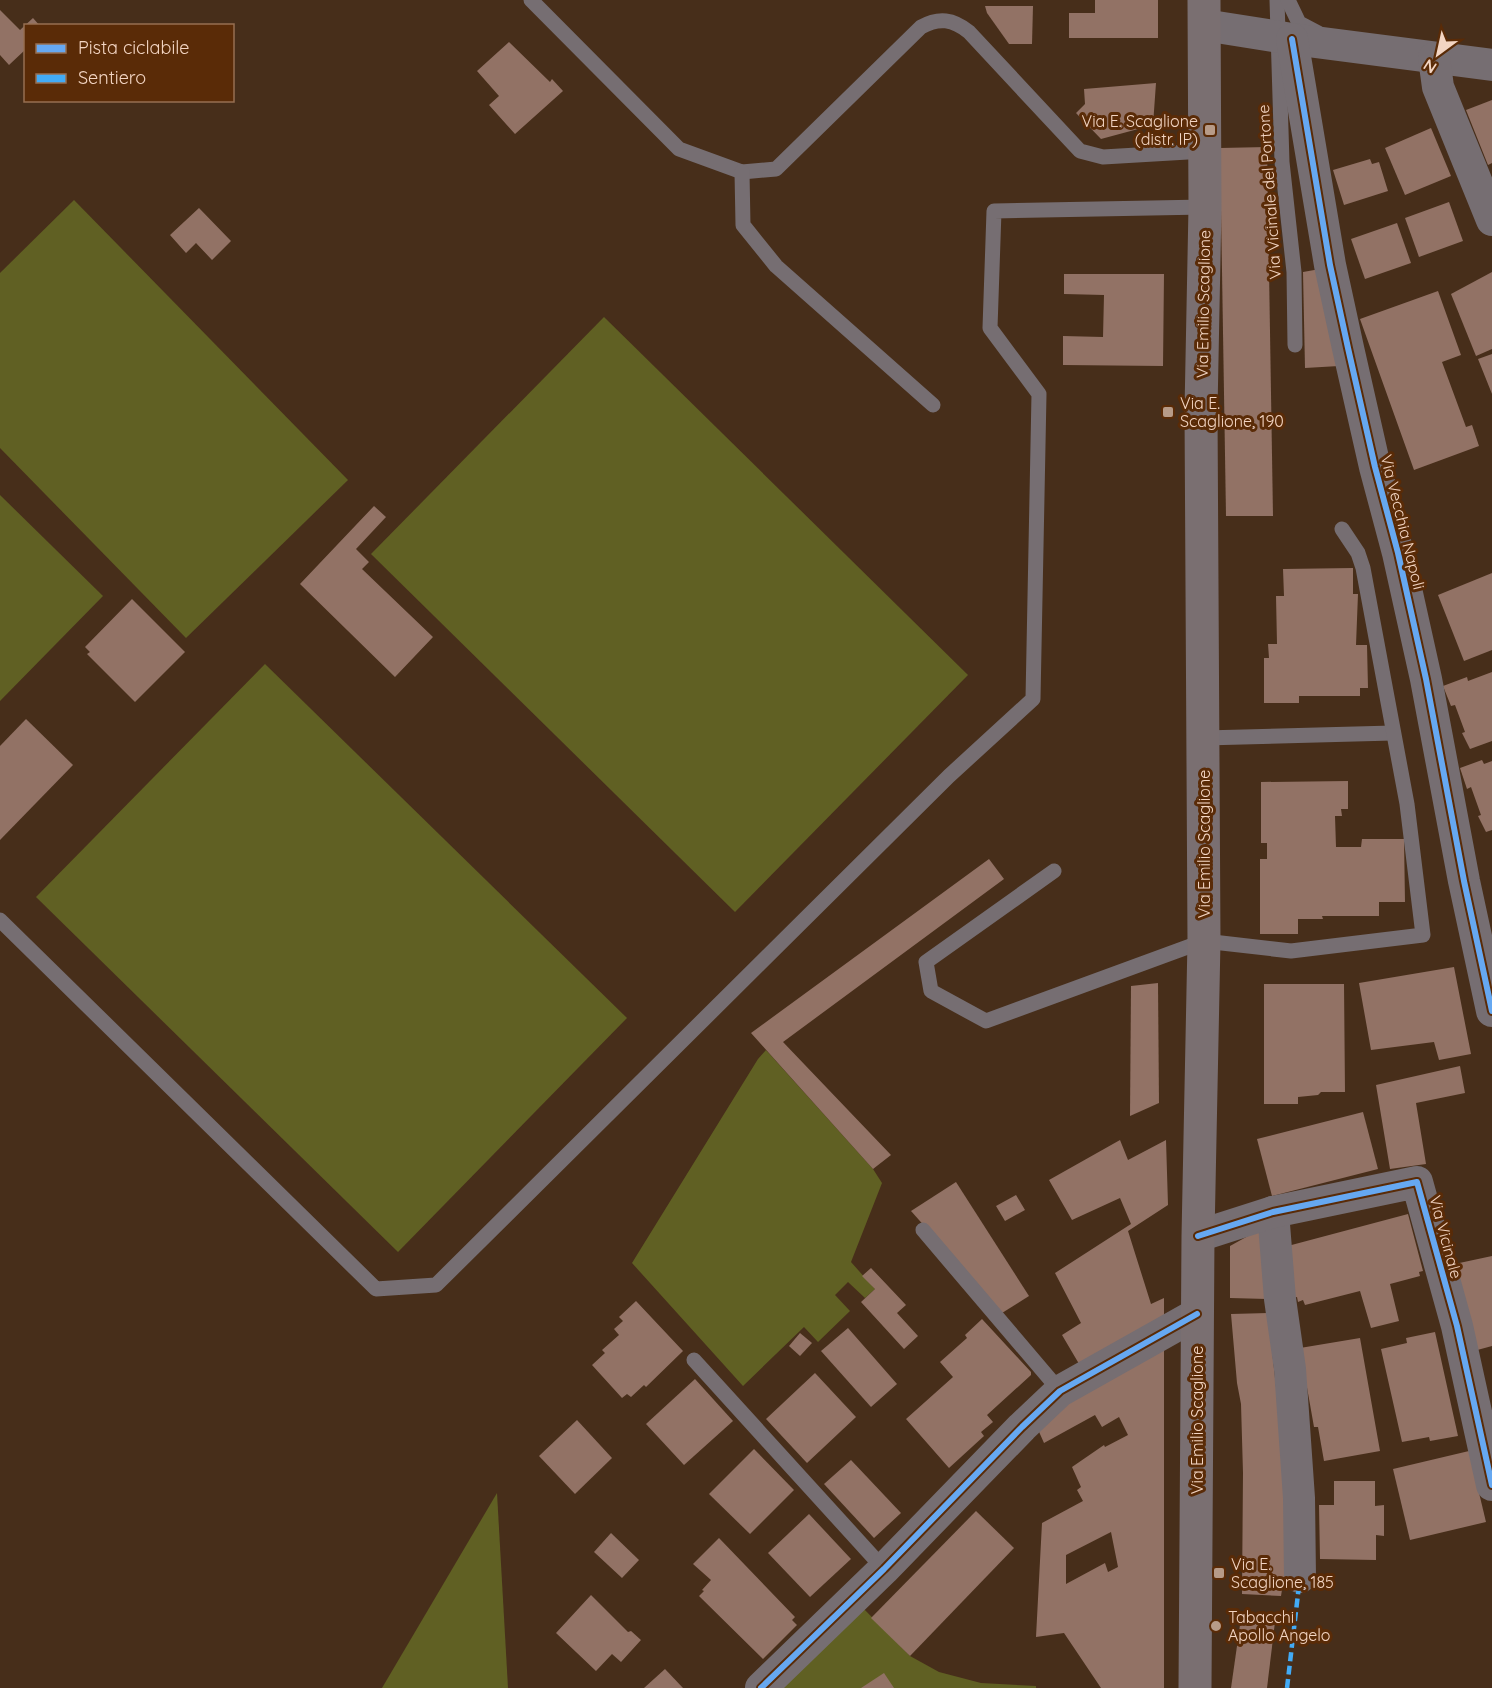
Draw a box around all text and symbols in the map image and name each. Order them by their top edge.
legend [24,24,234,102]
north arrow [1408,24,1468,84]
text: Pista ciclabile [78,36,189,59]
text: N [1419,55,1440,78]
text: Sentiero [78,66,146,89]
street label: Via Vicinale del Portone [1253,104,1285,280]
place label: Via E. Scaglione (distr. IP) [1082,111,1198,149]
marker: Via E. Scaglione (distr. IP) [1203,123,1217,137]
street label: Via Emilio Scaglione [1192,230,1214,378]
place label: Via E. Scaglione, 190 [1180,393,1284,431]
marker: Via E. Scaglione, 190 [1161,405,1175,419]
street label: Via Vecchia Napoli [1377,452,1429,592]
street label: Via Emilio Scaglione [1194,770,1214,918]
street label: Via Vicinale [1425,1193,1467,1281]
street label: Via Emilio Scaglione [1187,1346,1207,1494]
place label: Via E. Scaglione, 185 [1231,1554,1334,1592]
marker: Via E. Scaglione, 185 [1212,1566,1226,1580]
place label: Tabacchi Apollo Angelo [1228,1607,1330,1645]
marker: Tabacchi Apollo Angelo [1209,1619,1223,1633]

